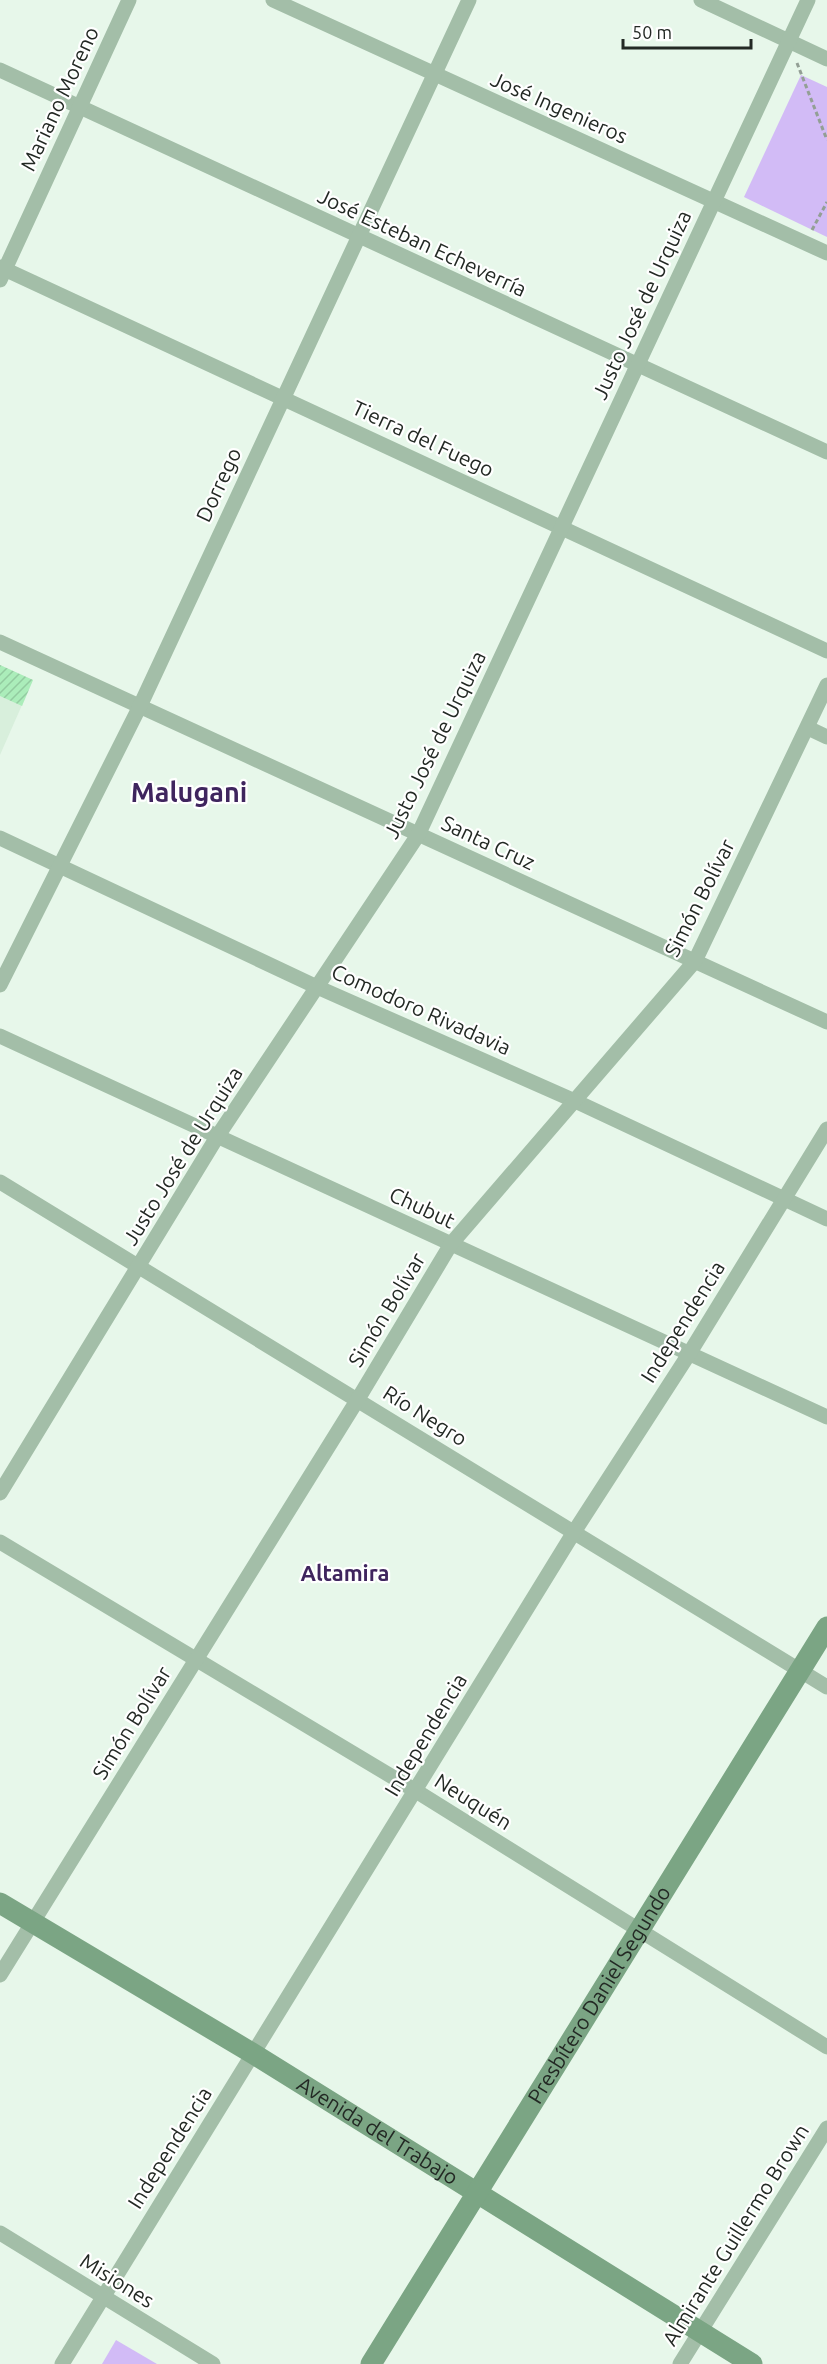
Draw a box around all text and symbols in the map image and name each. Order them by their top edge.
scale bar [623,12,750,50]
text: 50 m [632,22,672,42]
street label: Mariano Moreno [15,23,103,174]
street label: José Ingenieros [487,66,632,148]
street label: José Esteban Echeverría [314,183,531,301]
street label: Justo José de Urquiza [587,206,695,403]
street label: Tierra del Fuego [349,395,498,481]
street label: Dorrego [191,444,246,525]
street label: Justo José de Urquiza [378,647,490,842]
district label: Malugani [131,777,247,807]
street label: Santa Cruz [438,810,539,874]
street label: Simón Bolívar [659,835,739,960]
street label: Comodoro Rivadavia [328,959,515,1059]
street label: Justo José de Urquiza [117,1062,247,1249]
street label: Chubut [386,1182,459,1233]
street label: Simón Bolívar [343,1248,430,1371]
street label: Independencia [635,1256,729,1387]
street label: Río Negro [379,1380,472,1450]
district label: Altamira [300,1560,390,1585]
street label: Simón Bolívar [87,1662,175,1783]
street label: Independencia [379,1669,471,1800]
street label: Neuquén [431,1768,517,1834]
street label: Presbítero Daniel Segundo [522,1881,675,2108]
street label: Avenida del Trabajo [293,2071,463,2189]
street label: Independencia [122,2082,216,2213]
street label: Almirante Guillermo Brown [657,2119,813,2350]
street label: Misiones [76,2248,159,2312]

